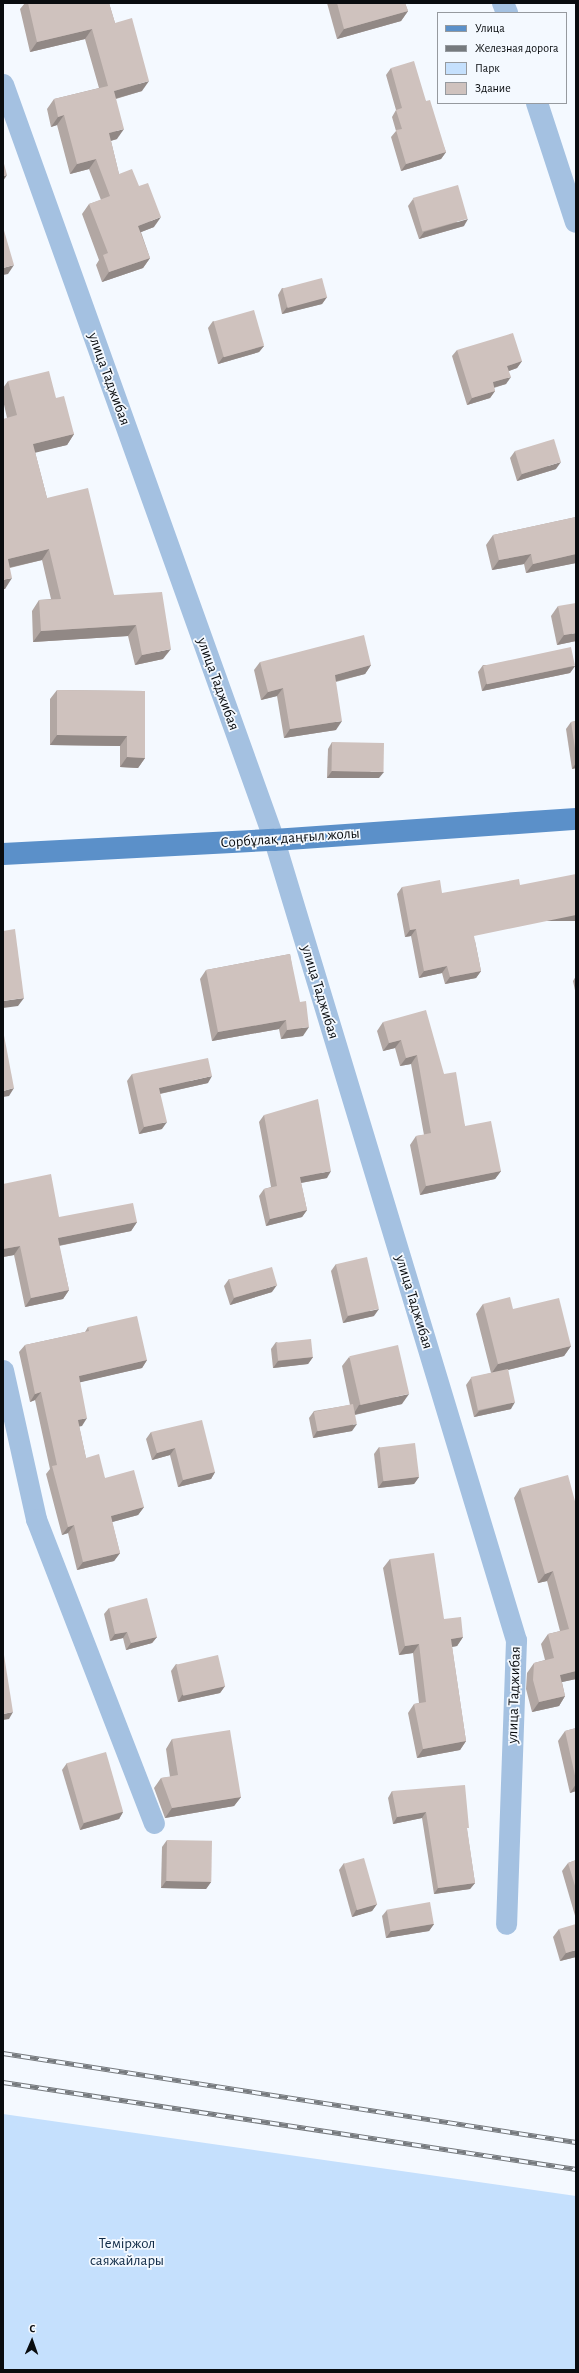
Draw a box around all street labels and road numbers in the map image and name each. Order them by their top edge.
street label: улица Таджибая [84,330,134,428]
street label: улица Таджибая [193,635,243,733]
street label: Сорбұлақ даңғыл жолы [220,824,360,852]
street label: улица Таджибая [297,943,343,1041]
street label: улица Таджибая [391,1253,437,1351]
street label: улица Таджибая [503,1646,525,1744]

